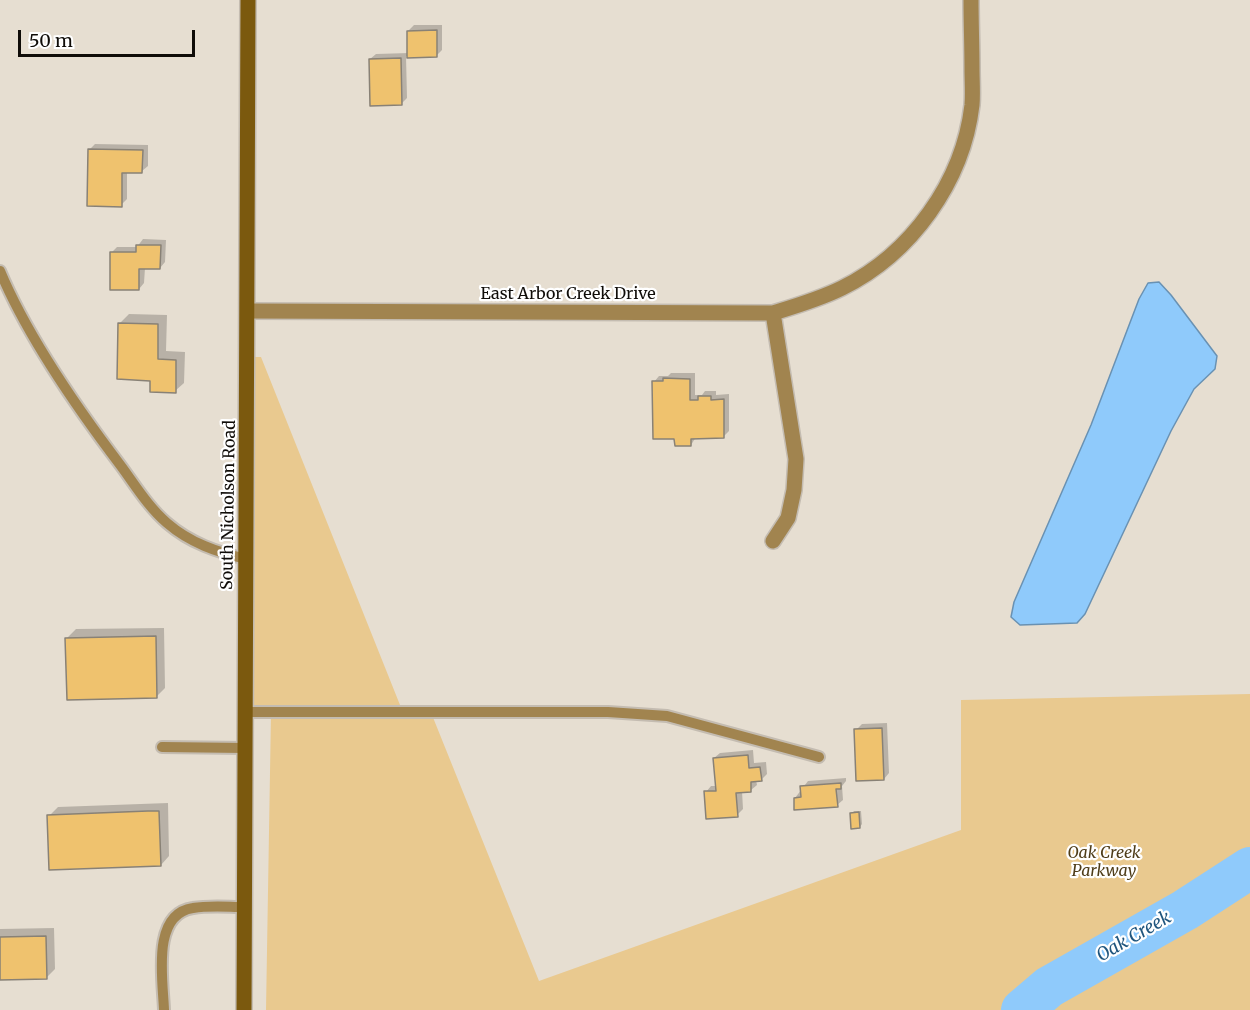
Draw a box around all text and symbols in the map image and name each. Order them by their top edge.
scale bar [21,18,198,56]
text: 50 m [29,29,73,52]
street label: East Arbor Creek Drive [480,284,656,304]
street label: South Nicholson Road [218,420,240,590]
park label: Oak Creek Parkway [1067,843,1141,881]
water label: Oak Creek [1093,907,1175,967]

